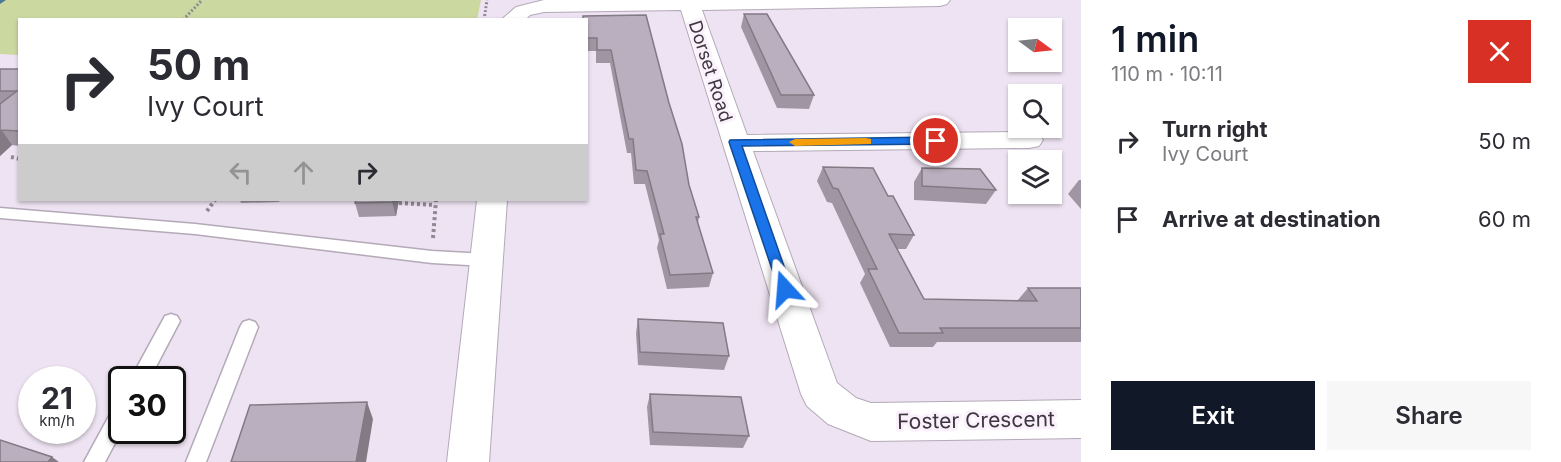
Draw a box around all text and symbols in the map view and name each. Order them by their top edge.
text: 1 min [1111,17,1199,61]
street label: Dorset Road [685,18,737,124]
north arrow [1008,18,1062,72]
map controls [1008,18,1062,204]
button: close [1468,20,1531,83]
text: 50 m [147,39,250,90]
icon: right [48,42,126,120]
text: 110 m · 10:11 [1111,62,1223,86]
button: search [1008,84,1062,138]
text: Ivy Court [147,90,264,123]
pin [910,115,961,166]
text: Turn right [1162,116,1268,142]
icon: arrive [919,124,952,157]
icon: right [1111,125,1144,158]
text: 50 m [1478,128,1531,154]
text: Ivy Court [1162,142,1248,166]
button: layers [1008,150,1062,204]
icon: left [224,156,257,189]
icon: ahead [287,156,320,189]
icon: right [350,156,383,189]
icon: arrive [1111,203,1144,236]
text: Arrive at destination [1162,206,1381,232]
text: 60 m [1478,206,1531,232]
position arrow [753,257,817,321]
speed limit sign: 30 [108,366,186,444]
text: 21 [41,380,73,416]
button: Exit [1111,381,1315,450]
button: Share [1327,381,1531,450]
street label: Foster Crescent [897,406,1055,434]
text: km/h [39,411,75,430]

